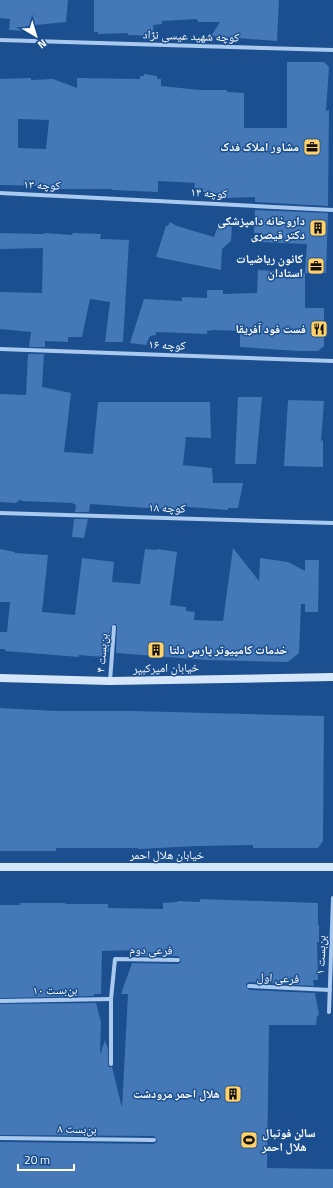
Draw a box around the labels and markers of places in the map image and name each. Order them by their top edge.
place label: مشاور املاک فدک [220,137,299,156]
office icon: مشاور املاک فدک [302,137,322,157]
place label: داروخانه دامپزشکی دکتر قیصری [217,211,305,244]
building icon: داروخانه دامپزشکی دکتر قیصری [308,218,328,238]
place label: کانون ریاضیات استادان [236,249,304,282]
office icon: کانون ریاضیات استادان [306,256,326,276]
place label: فست فود آفریقا [235,319,306,338]
restaurant icon: فست فود آفریقا [309,319,329,339]
building icon: خدمات کامپیوتر پارس دلتا [146,640,166,660]
place label: خدمات کامپیوتر پارس دلتا [169,640,288,659]
place label: هلال احمر مرودشت [133,1084,220,1103]
building icon: هلال احمر مرودشت [223,1084,243,1104]
place label: سالن فوتبال هلال احمر [261,1123,316,1156]
sports icon: سالن فوتبال هلال احمر [239,1130,259,1150]

